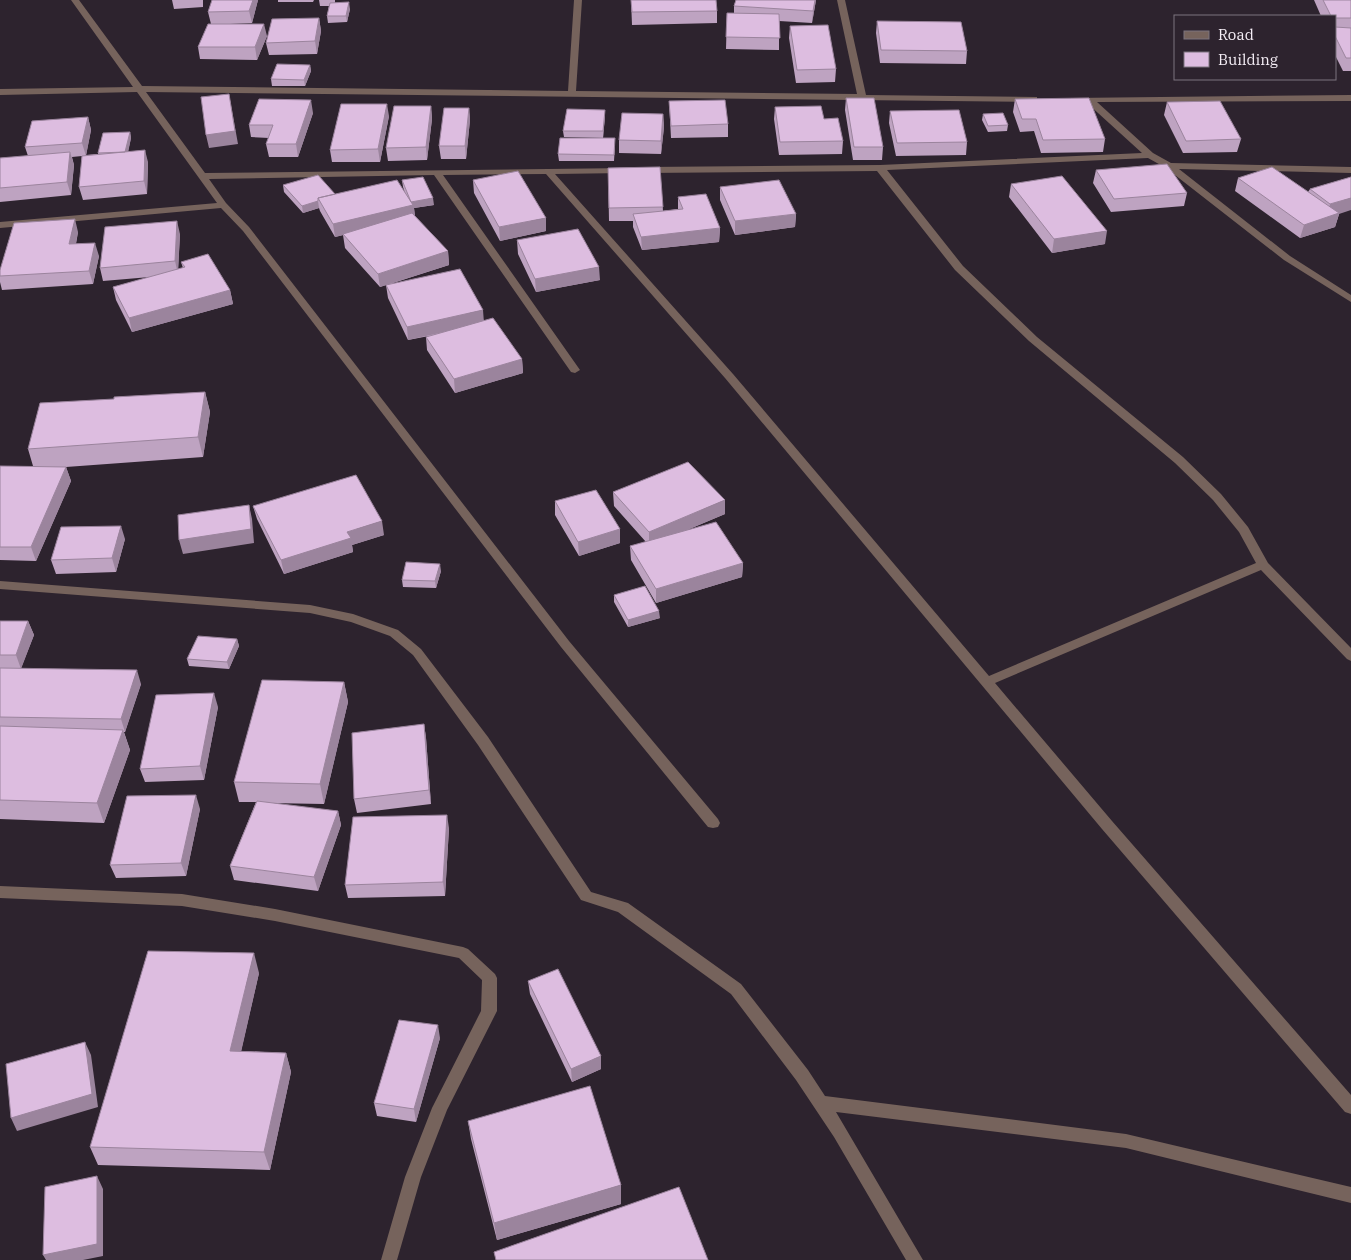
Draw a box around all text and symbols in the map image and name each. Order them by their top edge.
legend [1174,15,1336,80]
text: Road [1218,25,1254,44]
text: Building [1218,50,1278,69]

